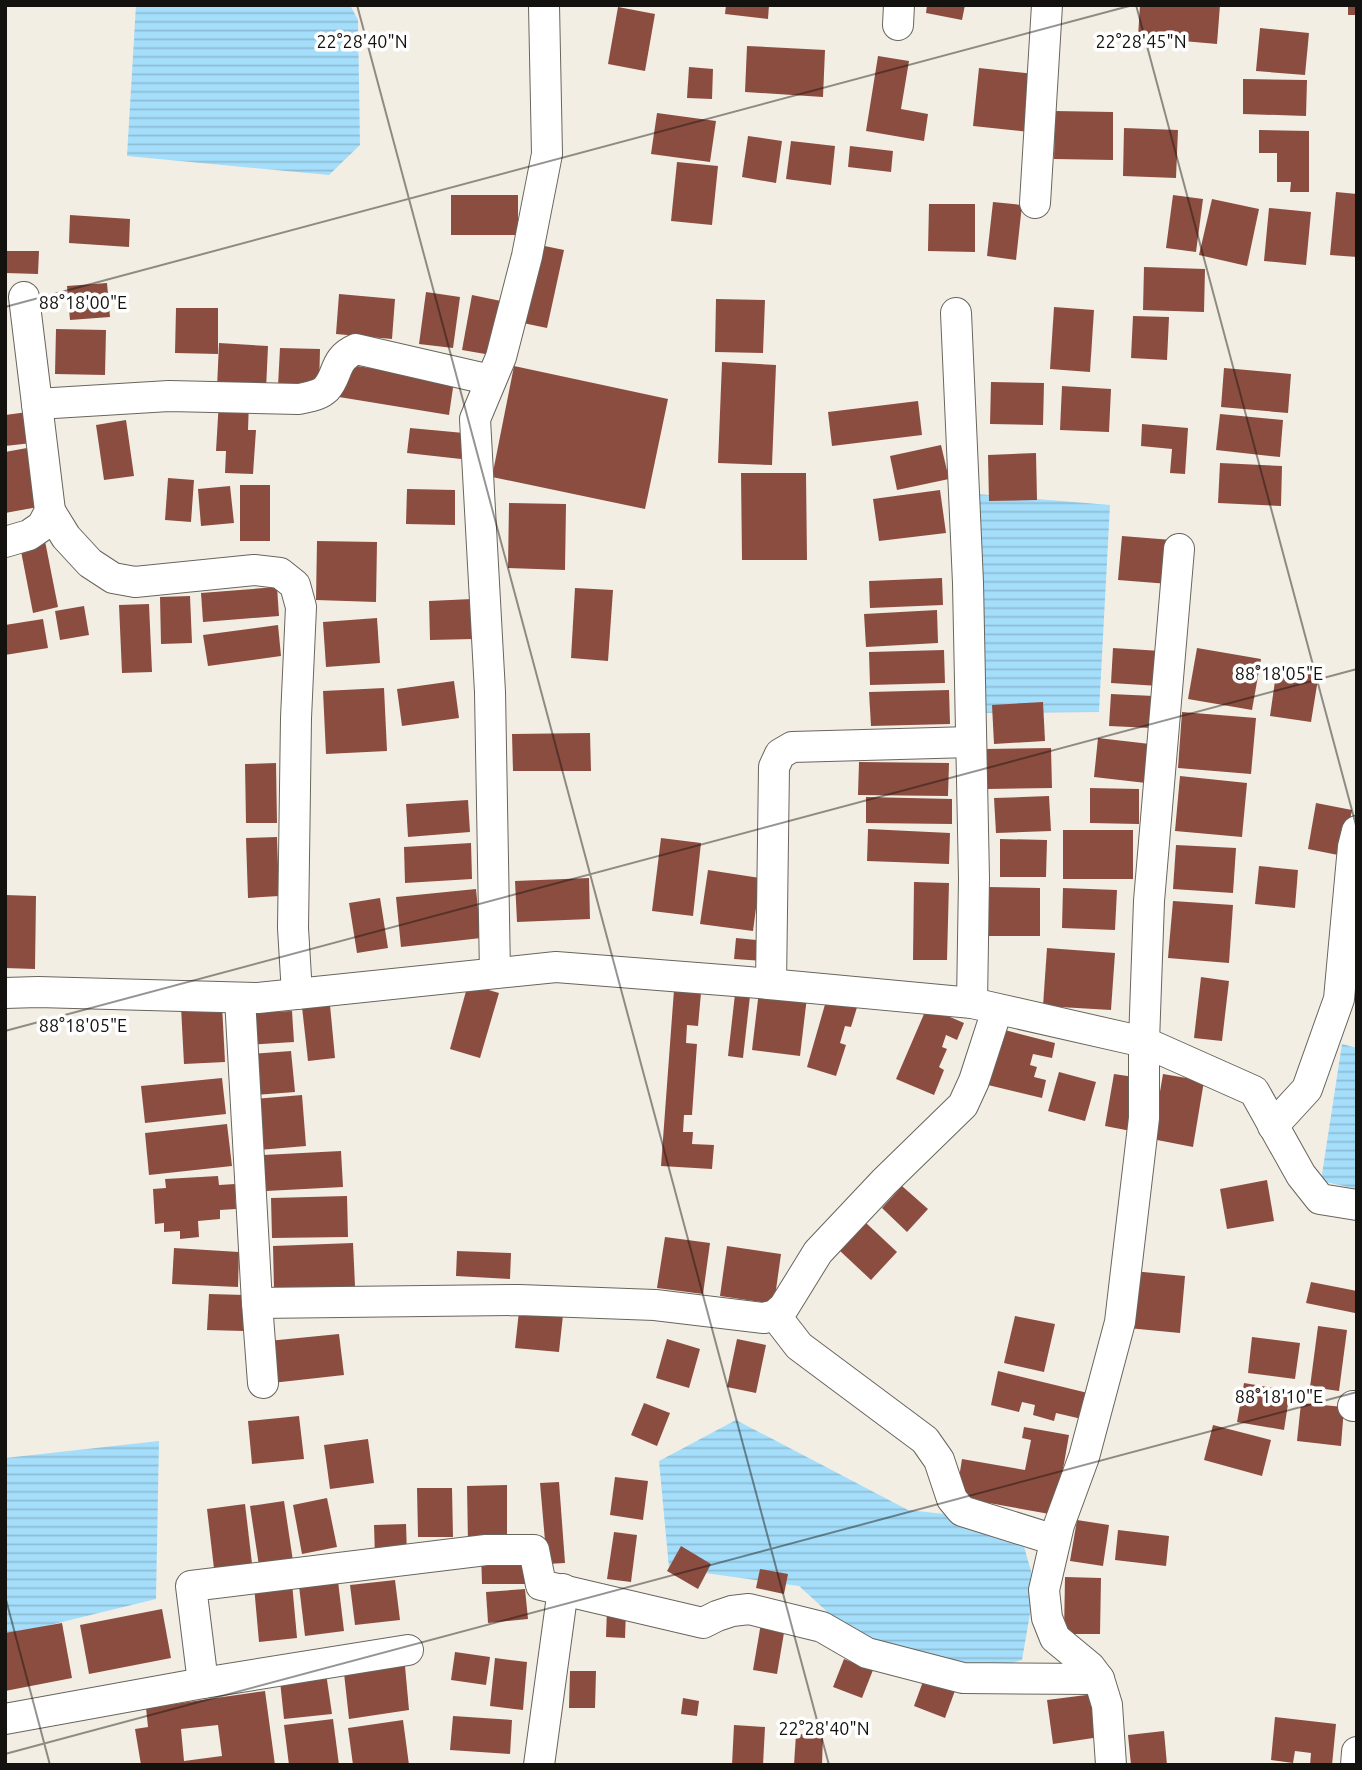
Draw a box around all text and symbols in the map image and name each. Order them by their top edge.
text: 22°28'40"N [316,31,408,51]
text: 22°28'45"N [1095,31,1187,51]
text: 88°18'00"E [39,292,127,312]
text: 88°18'05"E [1235,663,1323,683]
text: 88°18'05"E [39,1015,127,1035]
text: 88°18'10"E [1235,1386,1323,1406]
text: 22°28'40"N [778,1718,870,1738]

